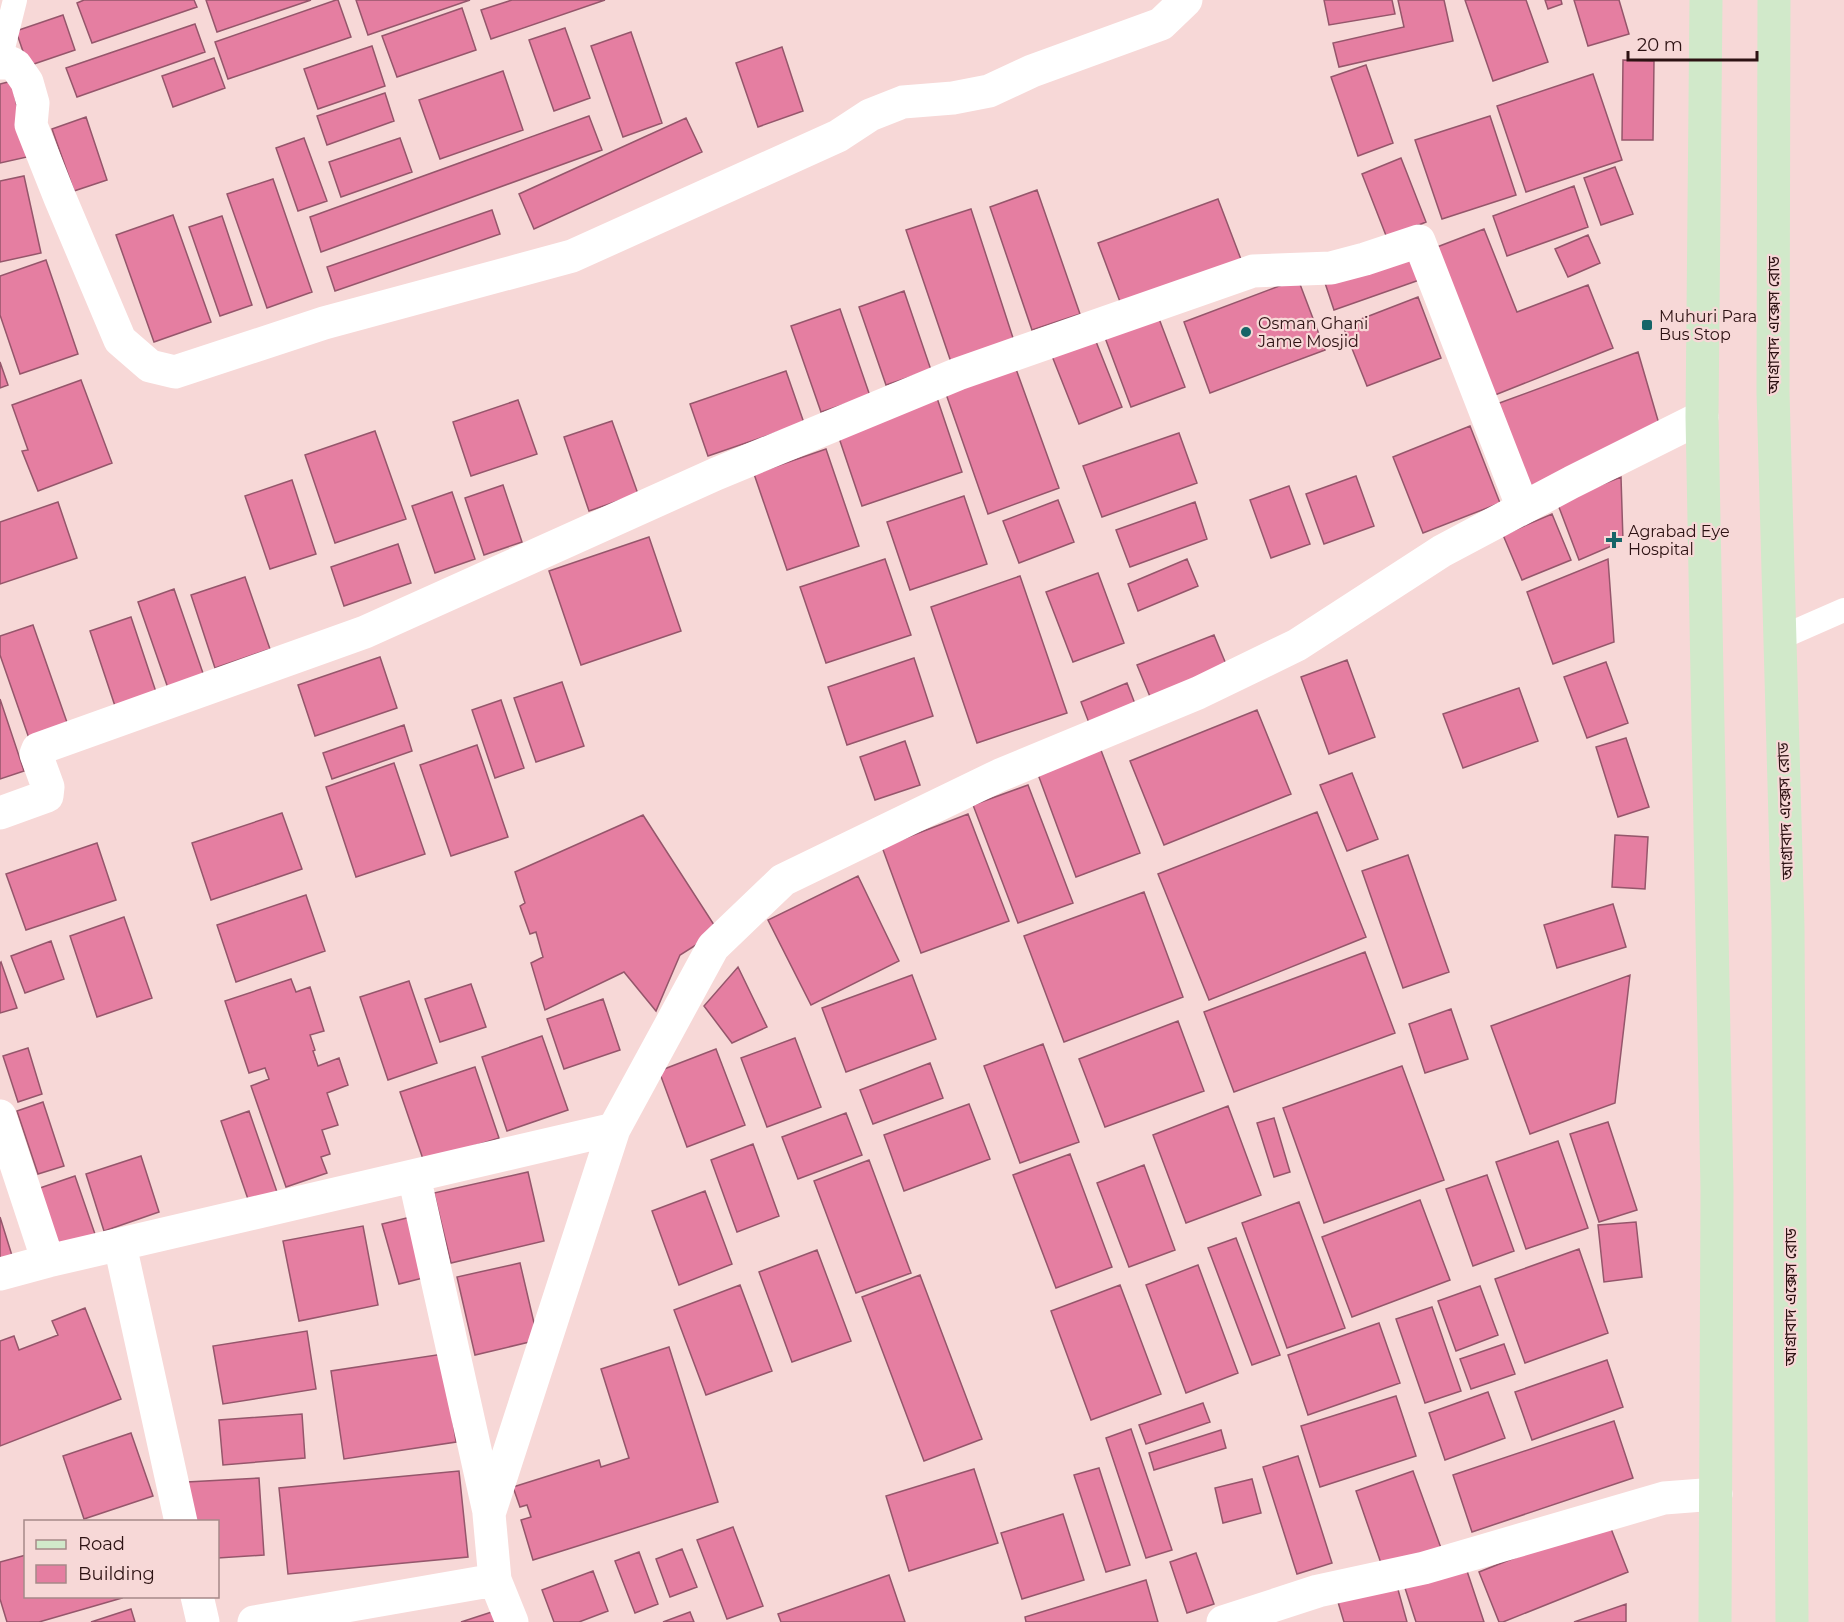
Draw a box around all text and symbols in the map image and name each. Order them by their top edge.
scale bar [1628,24,1757,62]
text: 20 m [1637,34,1683,56]
street label: আগ্রাবাদ এক্সেস রোড [1764,256,1783,395]
place label: Muhuri Para Bus Stop [1659,307,1757,344]
place label: Osman Ghani Jame Mosjid [1257,314,1368,351]
marker: Muhuri Para Bus Stop [1640,318,1654,332]
marker: Osman Ghani Jame Mosjid [1239,325,1253,339]
place label: Agrabad Eye Hospital [1628,522,1730,559]
marker: Agrabad Eye Hospital [1605,531,1623,549]
street label: আগ্রাবাদ এক্সেস রোড [1773,741,1797,881]
street label: আগ্রাবাদ এক্সেস রোড [1781,1228,1800,1367]
legend [24,1520,219,1598]
text: Road [78,1533,125,1555]
text: Building [78,1563,155,1585]

